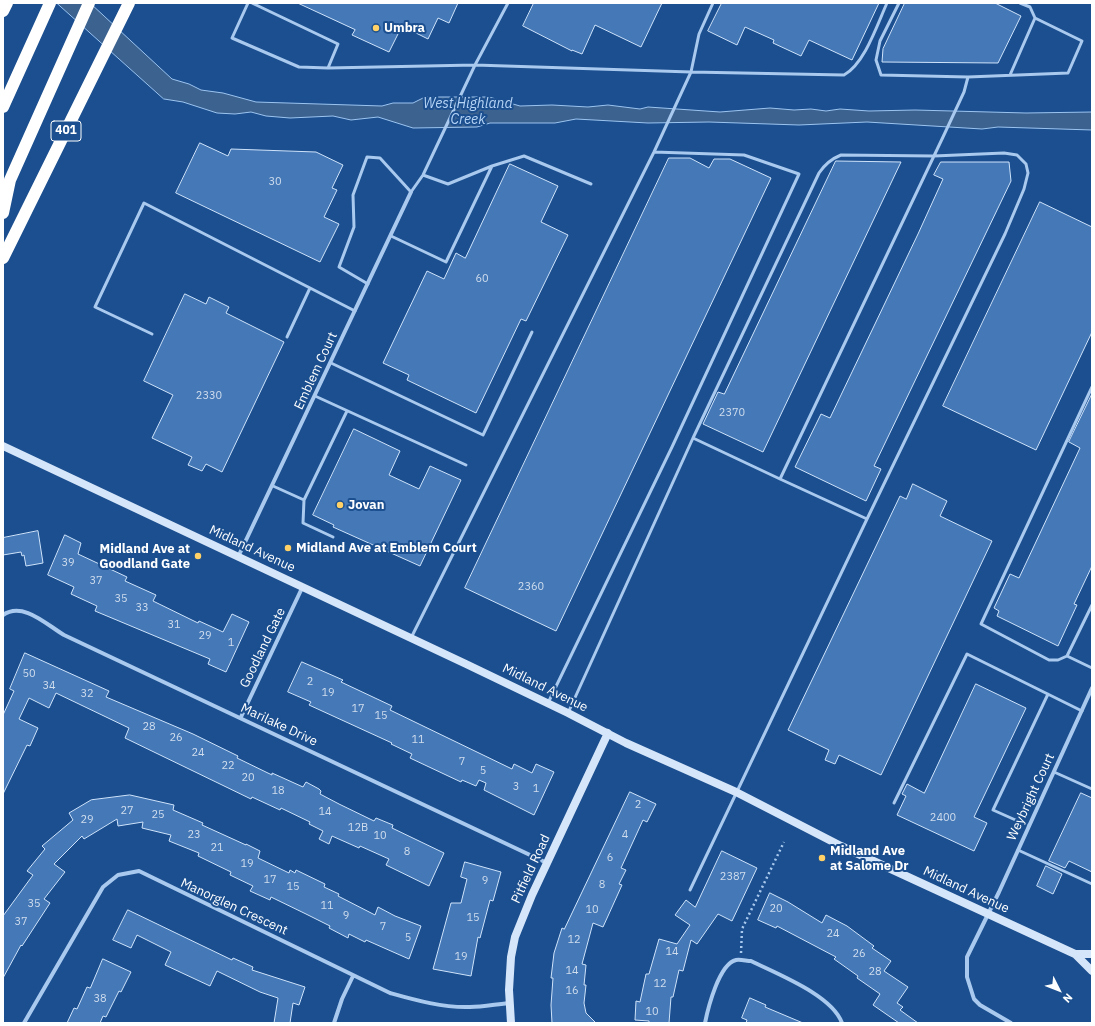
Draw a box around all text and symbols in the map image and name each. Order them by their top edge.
place label: Umbra [384,20,425,36]
marker: Umbra [371,23,381,33]
water label: West Highland Creek [423,96,513,128]
road number: 401 [51,121,81,141]
house number: 30 [268,175,282,189]
house number: 60 [475,272,489,286]
street label: Emblem Court [291,330,341,412]
house number: 2330 [196,389,222,403]
house number: 2370 [719,406,745,420]
place label: Jovan [348,497,385,513]
marker: Jovan [335,500,345,510]
street label: Midland Avenue [206,522,298,576]
place label: Midland Ave at Emblem Court [296,540,477,556]
place label: Midland Ave at Goodland Gate [99,541,190,572]
marker: Midland Ave at Emblem Court [283,543,293,553]
marker: Midland Ave at Goodland Gate [193,551,203,561]
house number: 39 [61,556,75,570]
house number: 37 [89,574,103,588]
house number: 2360 [518,580,544,594]
house number: 35 [114,592,128,606]
house number: 33 [135,601,149,615]
street label: Goodland Gate [237,605,289,691]
house number: 31 [167,618,181,632]
house number: 29 [198,629,212,643]
house number: 1 [228,636,234,650]
street label: Midland Avenue [500,661,590,715]
house number: 50 [22,667,36,681]
house number: 2 [307,675,313,689]
house number: 34 [42,679,56,693]
house number: 19 [321,686,335,700]
house number: 32 [80,687,94,701]
street label: Marilake Drive [238,700,320,750]
house number: 17 [351,702,365,716]
house number: 15 [374,709,388,723]
house number: 28 [142,720,156,734]
house number: 26 [169,731,183,745]
house number: 11 [411,733,425,747]
house number: 24 [191,746,205,760]
street label: Weybright Court [1004,751,1058,843]
house number: 7 [459,755,465,769]
house number: 22 [221,759,235,773]
house number: 5 [480,764,486,778]
house number: 20 [241,771,255,785]
house number: 3 [513,780,519,794]
house number: 1 [533,782,539,796]
house number: 18 [271,784,285,798]
house number: 2 [635,798,641,812]
house number: 27 [120,804,134,818]
house number: 14 [318,805,332,819]
house number: 25 [151,808,165,822]
house number: 2400 [930,811,956,825]
house number: 29 [80,813,94,827]
house number: 12B [348,821,368,835]
house number: 23 [187,828,201,842]
house number: 4 [622,828,628,842]
house number: 10 [373,829,387,843]
street label: Pitfield Road [508,832,554,906]
house number: 21 [210,841,224,855]
place label: Midland Ave at Salome Dr [830,843,908,874]
house number: 8 [404,845,410,859]
house number: 6 [607,851,613,865]
marker: Midland Ave at Salome Dr [817,853,827,863]
house number: 19 [240,857,254,871]
street label: Midland Avenue [920,863,1012,917]
house number: 2387 [720,870,746,884]
house number: 17 [263,873,277,887]
house number: 9 [482,874,488,888]
street label: Manorglen Crescent [178,875,290,939]
house number: 8 [599,878,605,892]
house number: 15 [286,880,300,894]
house number: 35 [27,897,41,911]
house number: 11 [320,899,334,913]
house number: 20 [769,902,783,916]
house number: 10 [585,903,599,917]
house number: 9 [343,909,349,923]
house number: 15 [466,911,480,925]
house number: 37 [14,915,28,929]
house number: 7 [380,920,386,934]
house number: 24 [826,927,840,941]
house number: 5 [405,931,411,945]
house number: 12 [567,933,581,947]
house number: 14 [665,945,679,959]
house number: 26 [852,947,866,961]
house number: 19 [454,950,468,964]
house number: 14 [565,964,579,978]
house number: 28 [868,965,882,979]
north arrow [1039,970,1079,1010]
house number: 12 [653,977,667,991]
house number: 16 [565,984,579,998]
text: N [1060,990,1076,1006]
house number: 38 [93,992,107,1006]
house number: 10 [645,1005,659,1019]

